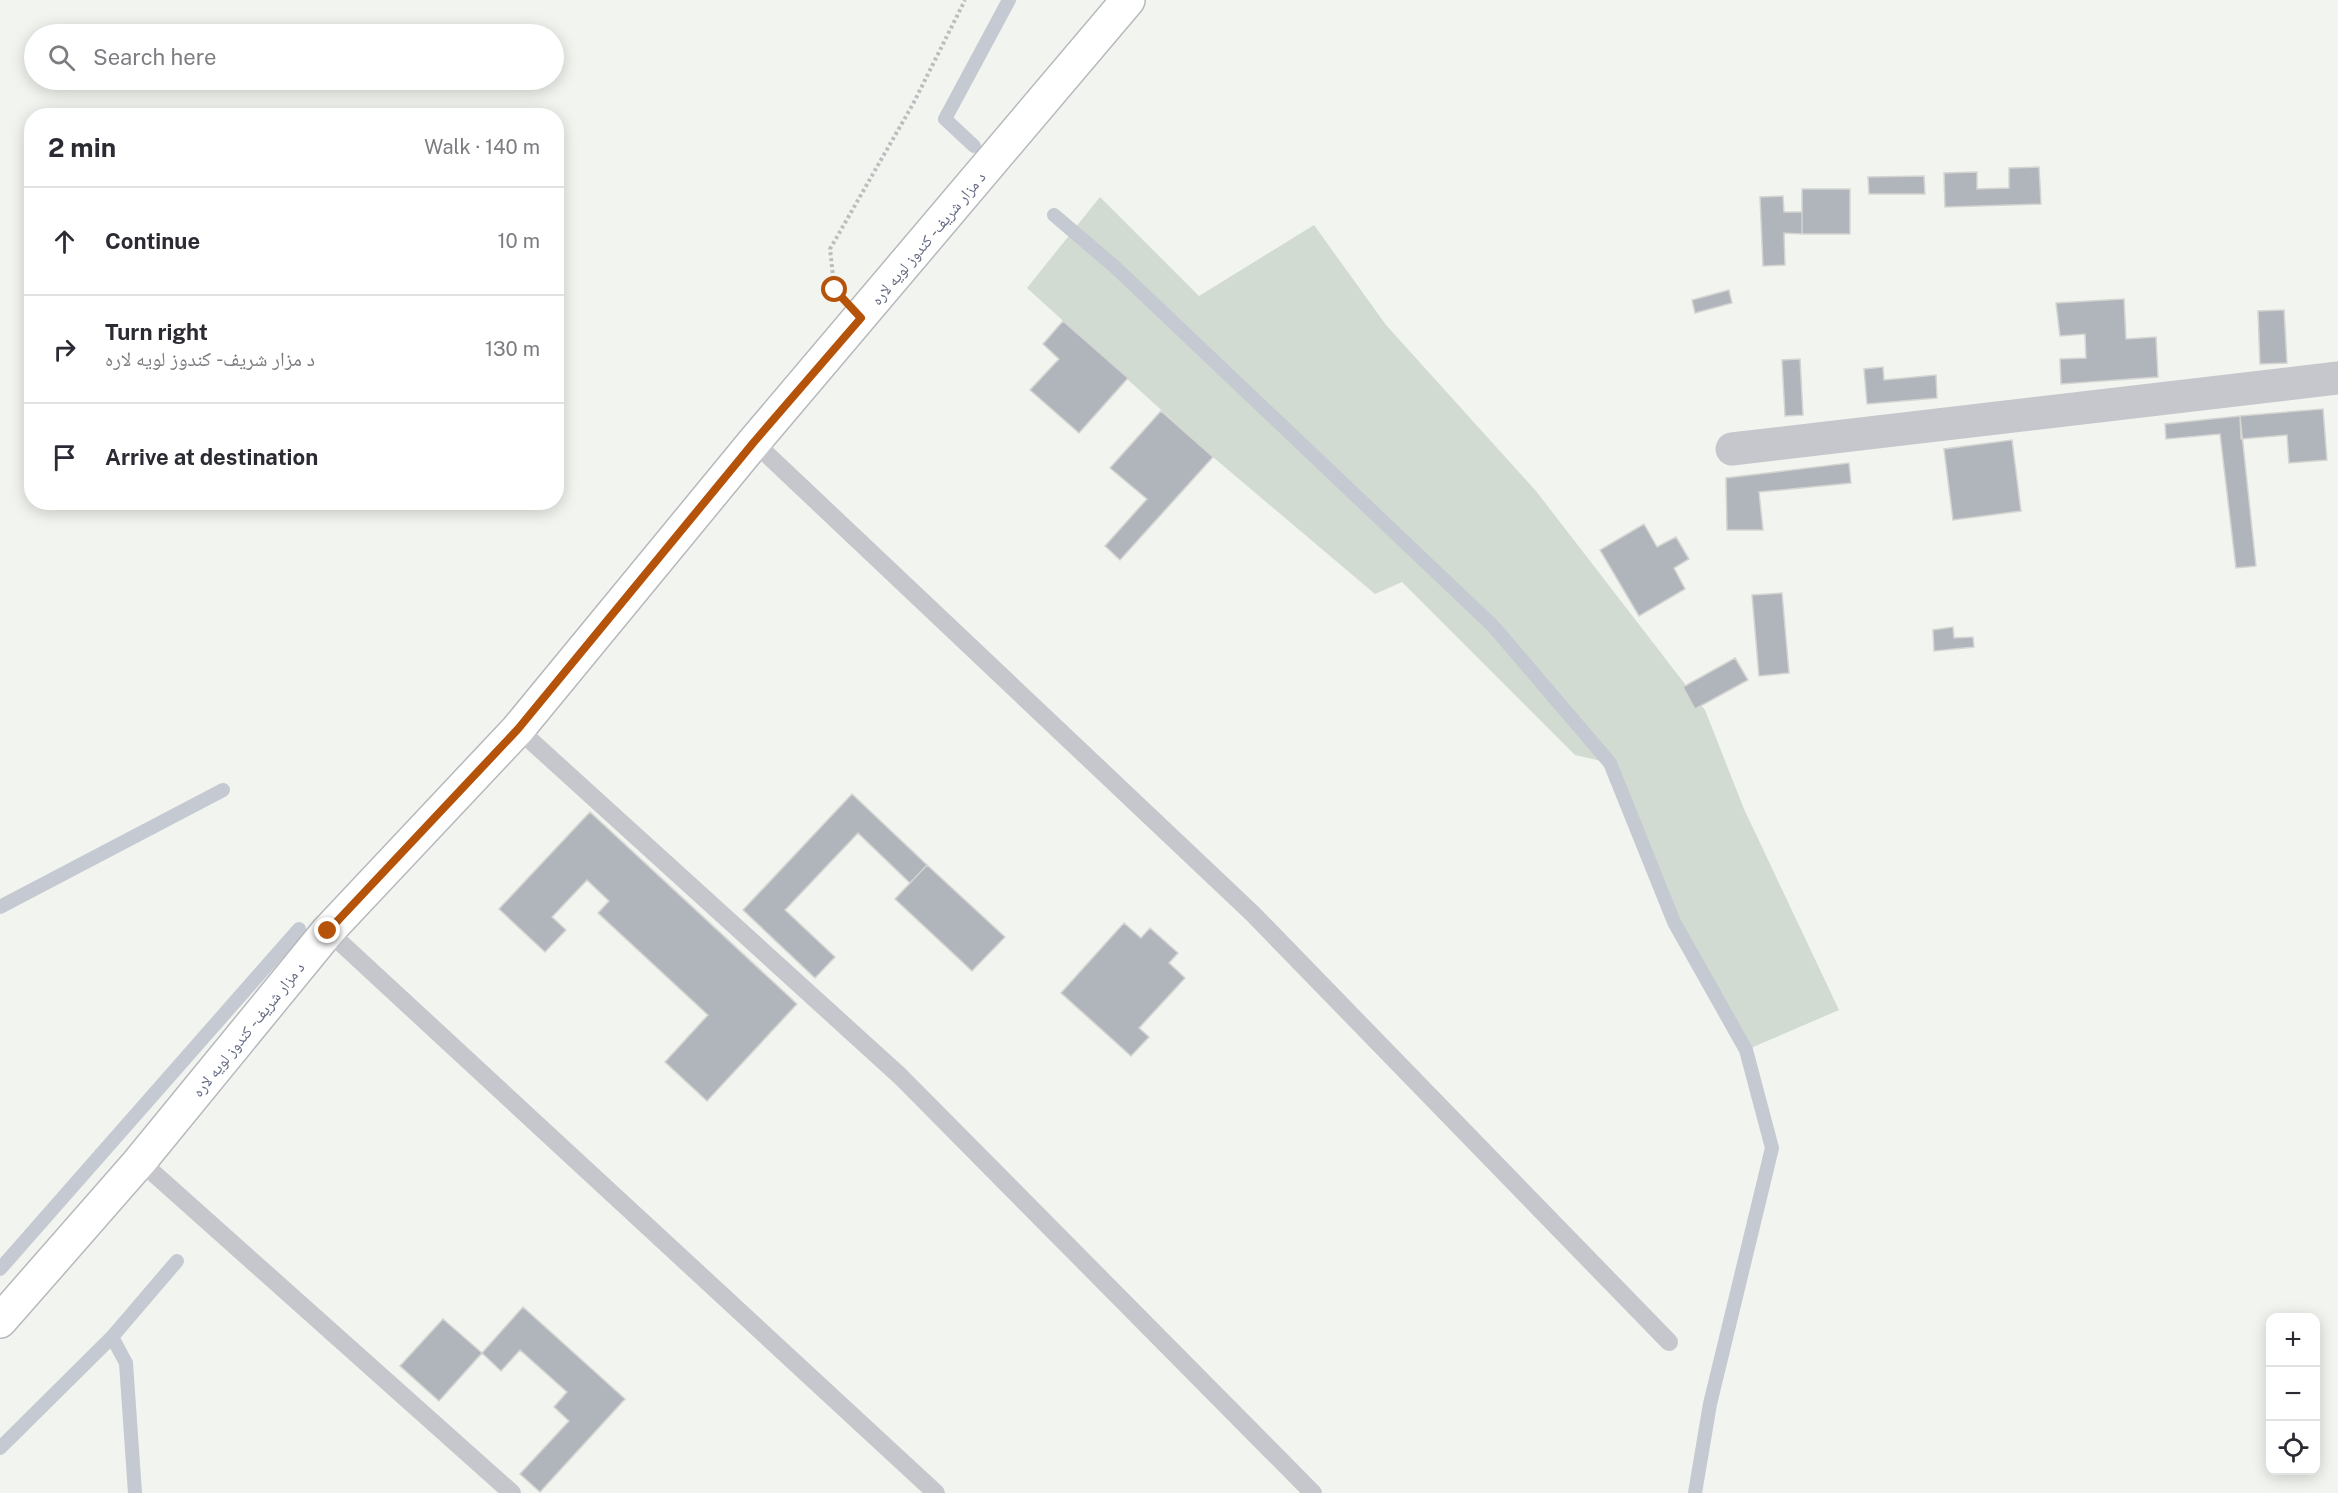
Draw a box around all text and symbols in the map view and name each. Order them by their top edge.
search box [24,24,564,90]
icon: search [45,41,78,74]
text: Search here [93,44,217,70]
text: 2 min [48,132,116,163]
text: Walk · 140 m [424,135,540,159]
street label: د مزار شریف - کندوز لویه لاره [867,168,990,309]
icon: ahead [48,225,81,258]
text: Continue [105,228,200,254]
text: 10 m [497,229,540,253]
route start [821,276,847,302]
text: Turn right [105,319,208,345]
icon: right [48,333,81,366]
text: 130 m [485,337,540,361]
text: د مزار شریف - کندوز لویه لاره [105,347,315,371]
icon: arrive [48,441,81,474]
text: Arrive at destination [105,444,318,470]
route end [314,917,340,943]
street label: د مزار شریف - کندوز لویه لاره [188,958,309,1101]
map controls [2266,1313,2320,1475]
button: + [2266,1313,2320,1367]
button: − [2266,1367,2320,1421]
button: locate [2266,1421,2320,1475]

